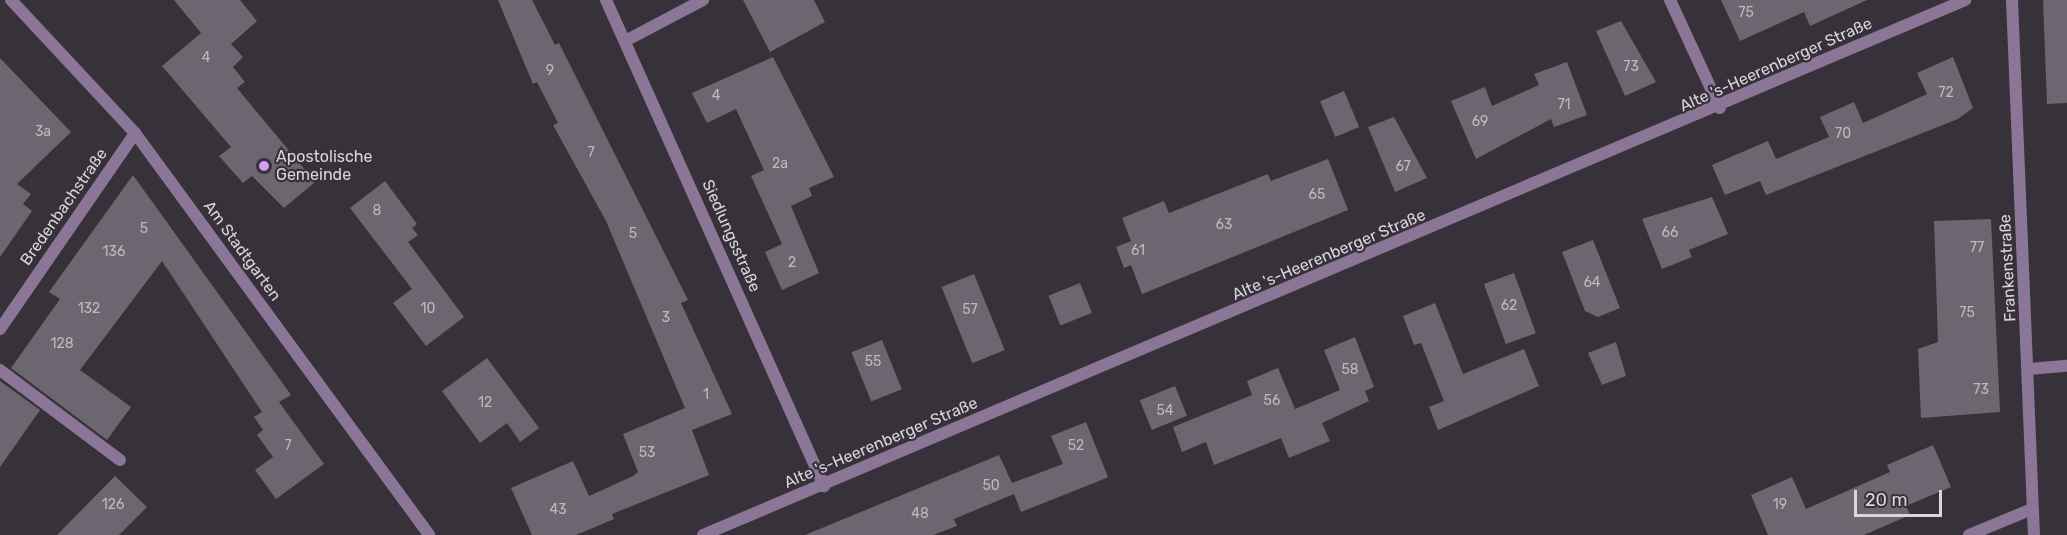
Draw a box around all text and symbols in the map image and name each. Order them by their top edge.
house number: 75 [1738,5,1754,21]
street label: Alte 's-Heerenberger Straße [1677,14,1875,116]
house number: 4 [202,50,210,66]
house number: 73 [1623,59,1639,75]
house number: 9 [546,63,554,79]
house number: 72 [1938,85,1954,101]
house number: 4 [712,88,720,104]
house number: 71 [1557,97,1571,113]
house number: 69 [1472,114,1488,130]
house number: 3a [35,124,51,140]
house number: 70 [1835,126,1851,142]
street label: Bredenbachstraße [16,145,112,269]
house number: 7 [587,145,595,161]
place label: Apostolische Gemeinde [276,147,372,185]
house number: 2a [772,156,788,172]
marker: Apostolische Gemeinde [257,159,271,173]
house number: 67 [1395,159,1411,175]
street label: Siedlungsstraße [698,177,764,295]
house number: 65 [1309,187,1325,203]
street label: Am Stadtgarten [199,197,285,305]
house number: 8 [373,203,381,219]
street label: Alte 's-Heerenberger Straße [1229,205,1429,305]
street label: Frankenstraße [1996,214,2020,322]
house number: 63 [1216,217,1232,233]
house number: 5 [140,221,148,237]
house number: 66 [1662,225,1678,241]
house number: 5 [629,226,637,242]
house number: 77 [1970,240,1984,256]
house number: 61 [1131,243,1145,259]
house number: 136 [103,244,125,260]
house number: 2 [788,255,796,271]
house number: 64 [1583,275,1601,291]
house number: 62 [1501,298,1517,314]
house number: 132 [78,301,100,317]
house number: 10 [421,301,435,317]
house number: 57 [962,302,978,318]
house number: 75 [1959,305,1975,321]
house number: 3 [662,310,670,326]
house number: 128 [50,336,74,352]
house number: 55 [865,354,881,370]
house number: 58 [1341,362,1359,378]
house number: 73 [1973,382,1989,398]
house number: 1 [703,387,709,403]
street label: Alte 's-Heerenberger Straße [781,393,981,493]
house number: 56 [1264,393,1280,409]
house number: 12 [478,395,492,411]
house number: 54 [1156,403,1174,419]
house number: 7 [284,438,292,454]
house number: 52 [1068,438,1084,454]
house number: 53 [639,445,655,461]
house number: 50 [982,478,1000,494]
scale bar [1857,478,1946,516]
text: 20 m [1865,489,1907,511]
house number: 126 [102,497,124,513]
house number: 19 [1773,497,1787,513]
house number: 43 [549,502,567,518]
house number: 48 [911,506,929,522]

